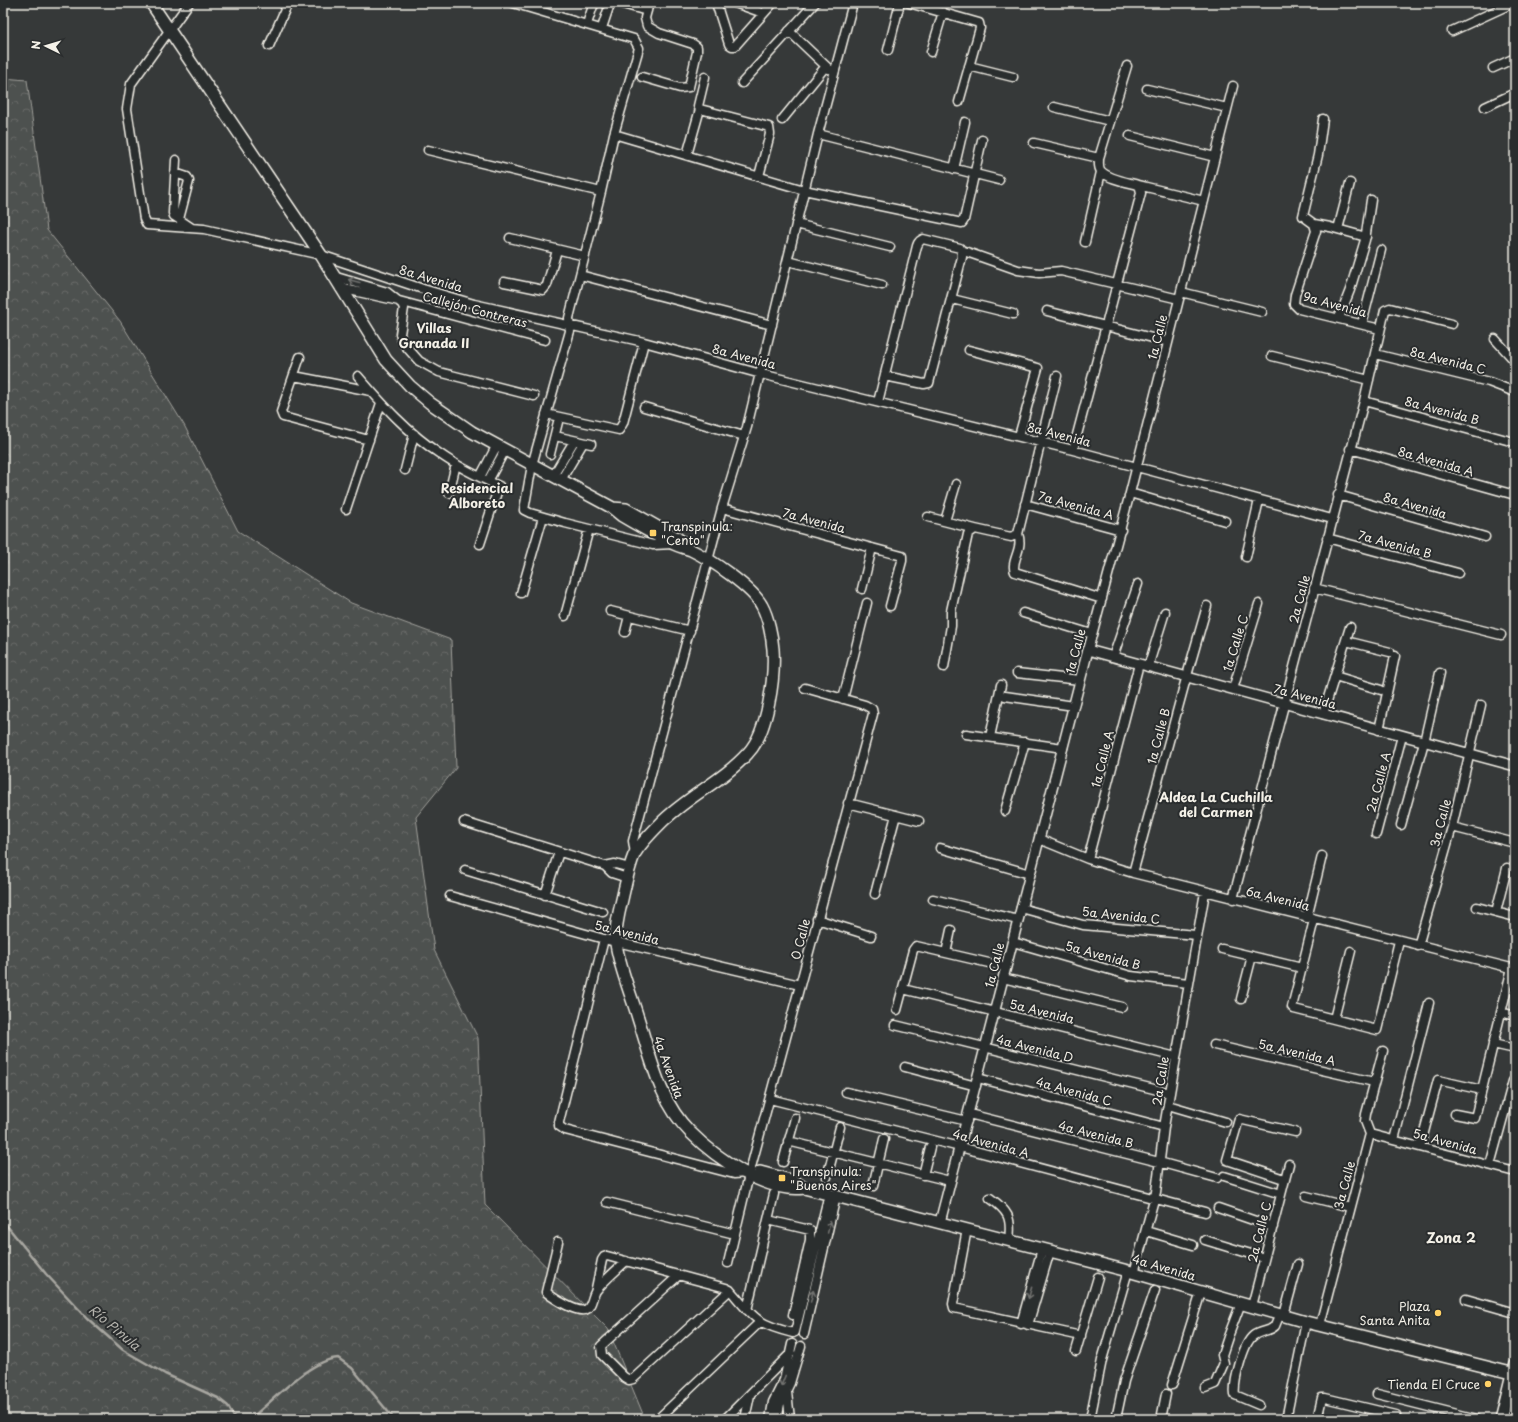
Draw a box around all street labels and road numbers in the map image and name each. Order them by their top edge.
street label: 8a Avenida [397,260,465,296]
street label: Callejón Contreras [421,286,530,332]
street label: 9a Avenida [1301,287,1369,321]
street label: 1a Calle [1143,312,1171,361]
street label: 8a Avenida [710,339,778,373]
street label: 8a Avenida C [1408,342,1488,378]
street label: 8a Avenida B [1403,391,1481,429]
street label: 8a Avenida [1025,417,1093,451]
street label: 8a Avenida A [1396,442,1476,480]
street label: 7a Avenida A [1036,486,1116,524]
street label: 8a Avenida [1381,487,1449,523]
street label: 7a Avenida [781,503,848,537]
street label: 7a Avenida B [1356,526,1434,562]
street label: 2a Calle [1284,572,1314,625]
street label: 1a Calle C [1218,612,1252,674]
street label: 1a Calle [1060,626,1090,675]
street label: 7a Avenida [1272,679,1339,713]
street label: 1a Calle B [1142,706,1174,766]
street label: 1a Calle A [1086,728,1118,790]
street label: 2a Calle A [1361,750,1395,814]
street label: 3a Calle [1425,796,1455,849]
street label: 6a Avenida [1244,881,1312,915]
street label: 5a Avenida C [1081,902,1161,928]
street label: 5a Avenida [593,915,662,949]
street label: 0 Calle [786,916,814,962]
street label: 5a Avenida B [1063,936,1143,974]
street label: 1a Calle [980,940,1008,989]
street label: 5a Avenida [1008,994,1077,1028]
street label: 4a Avenida D [995,1030,1075,1066]
street label: 4a Avenida [649,1033,689,1101]
street label: 5a Avenida A [1257,1034,1337,1070]
street label: 2a Calle [1147,1055,1173,1107]
street label: 4a Avenida C [1034,1072,1114,1110]
street label: 4a Avenida B [1057,1116,1135,1152]
street label: 4a Avenida A [951,1124,1031,1162]
street label: 5a Avenida [1411,1124,1480,1158]
street label: 3a Calle [1329,1158,1359,1211]
street label: 2a Calle C [1243,1200,1275,1264]
street label: 4a Avenida [1130,1249,1198,1285]

